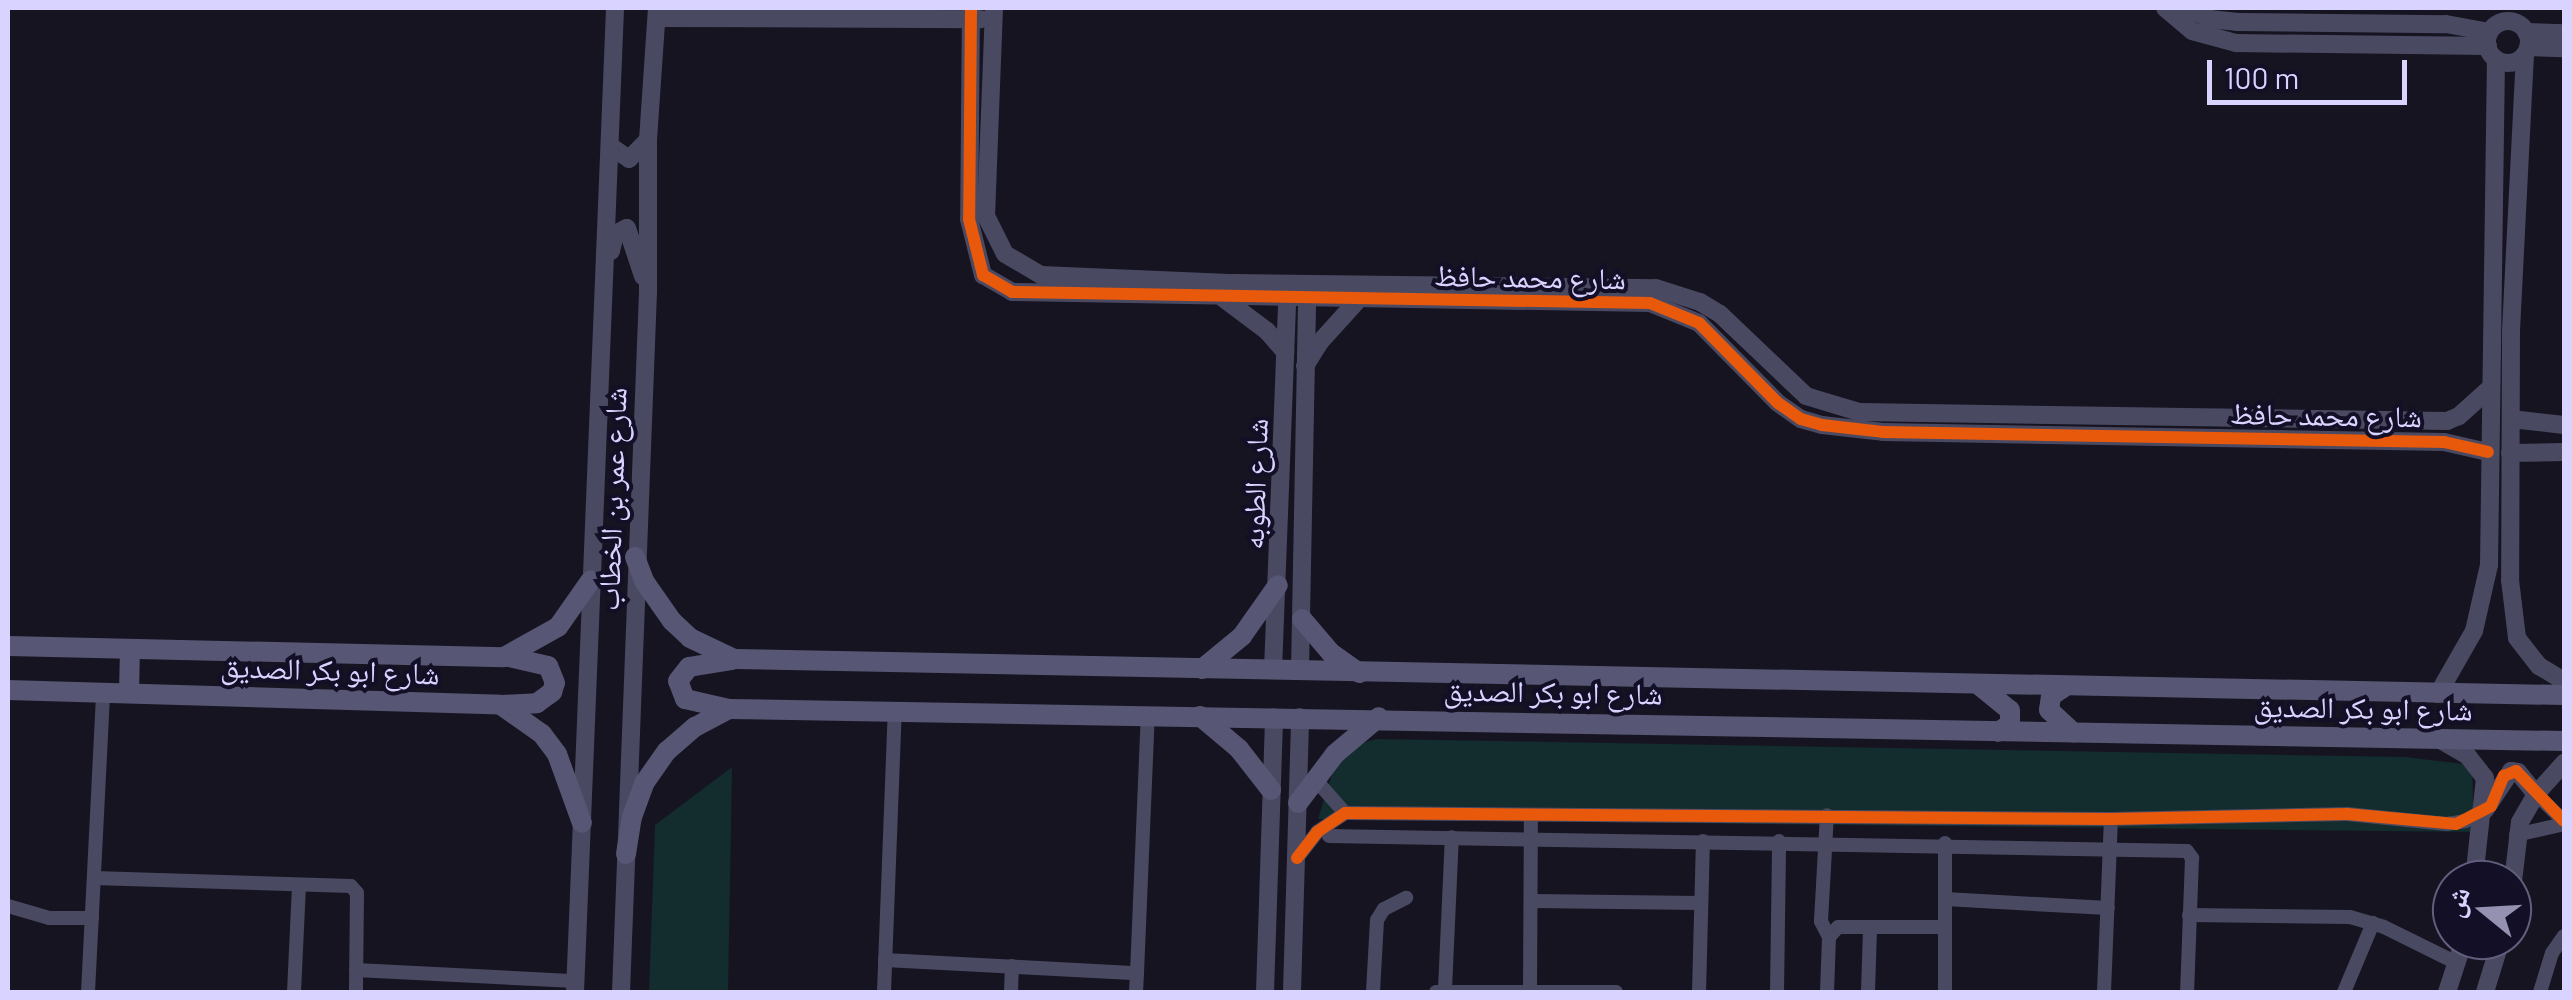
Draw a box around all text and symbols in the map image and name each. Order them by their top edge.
scale bar [2212,40,2412,102]
text: 100 m [2224,59,2299,95]
street label: شارع محمد حافظ [1434,256,1626,296]
street label: شارع عمر بن الخطاب [589,387,633,611]
street label: شارع محمد حافظ [2230,394,2422,434]
street label: شارع الطوبه [1234,418,1274,550]
street label: شارع ابو بكر الصديق [220,647,440,691]
street label: شارع ابو بكر الصديق [1443,671,1663,711]
street label: شارع ابو بكر الصديق [2253,687,2473,727]
north arrow [2432,860,2532,960]
text: ش [2435,882,2476,921]

